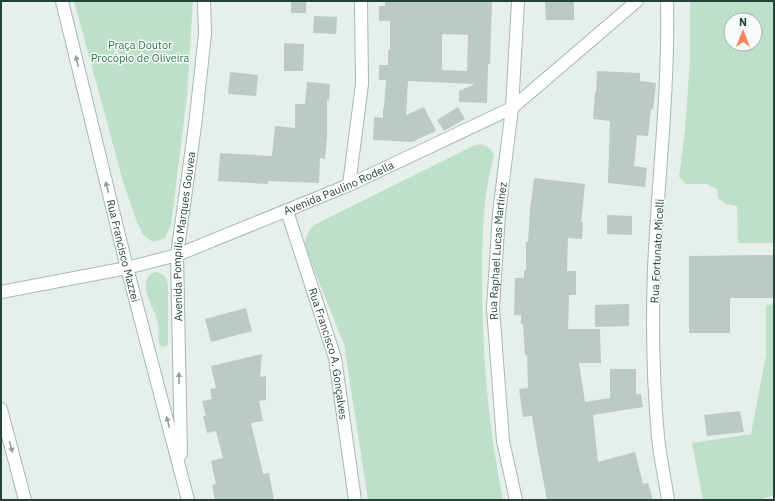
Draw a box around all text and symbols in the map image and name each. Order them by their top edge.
north arrow [723,12,763,52]
text: N [739,15,747,29]
park label: Praça Doutor Procópio de Oliveira [91,38,189,65]
one-way arrow [73,55,79,67]
street label: Avenida Pompilio Marques Gouvea [170,151,198,322]
street label: Avenida Paulino Rodella [281,158,396,218]
one-way arrow [104,181,110,193]
street label: Rua Raphael Lucas Martinez [486,181,510,321]
street label: Rua Francisco Mazzei [104,198,143,304]
street label: Rua Fortunato Micelli [647,198,667,304]
street label: Rua Francisco A. Gonçalves [306,286,351,421]
one-way arrow [176,372,183,384]
one-way arrow [164,415,170,428]
one-way arrow [8,441,14,453]

